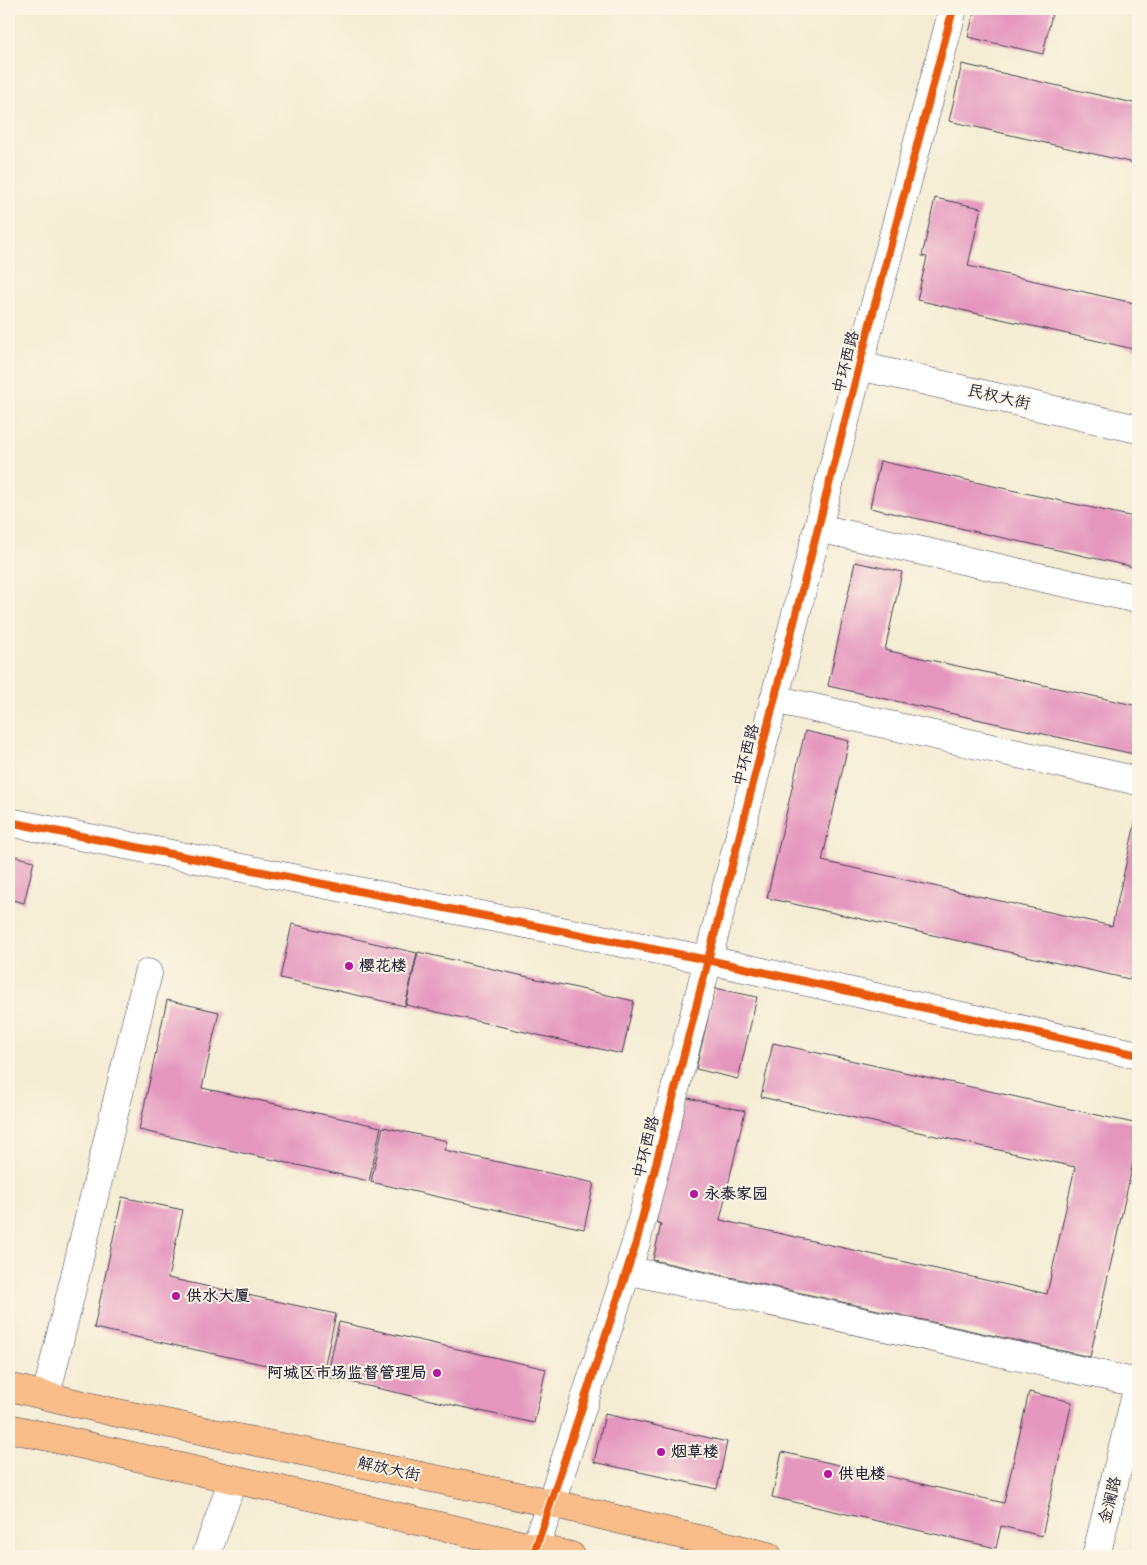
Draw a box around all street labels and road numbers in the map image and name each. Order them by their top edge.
street label: 中环西路 [830,329,862,395]
street label: 民权大街 [966,381,1032,413]
street label: 中环西路 [730,722,762,788]
street label: 中环西路 [630,1114,662,1180]
street label: 解放大街 [356,1454,422,1484]
street label: 金澜路 [1095,1475,1125,1525]

